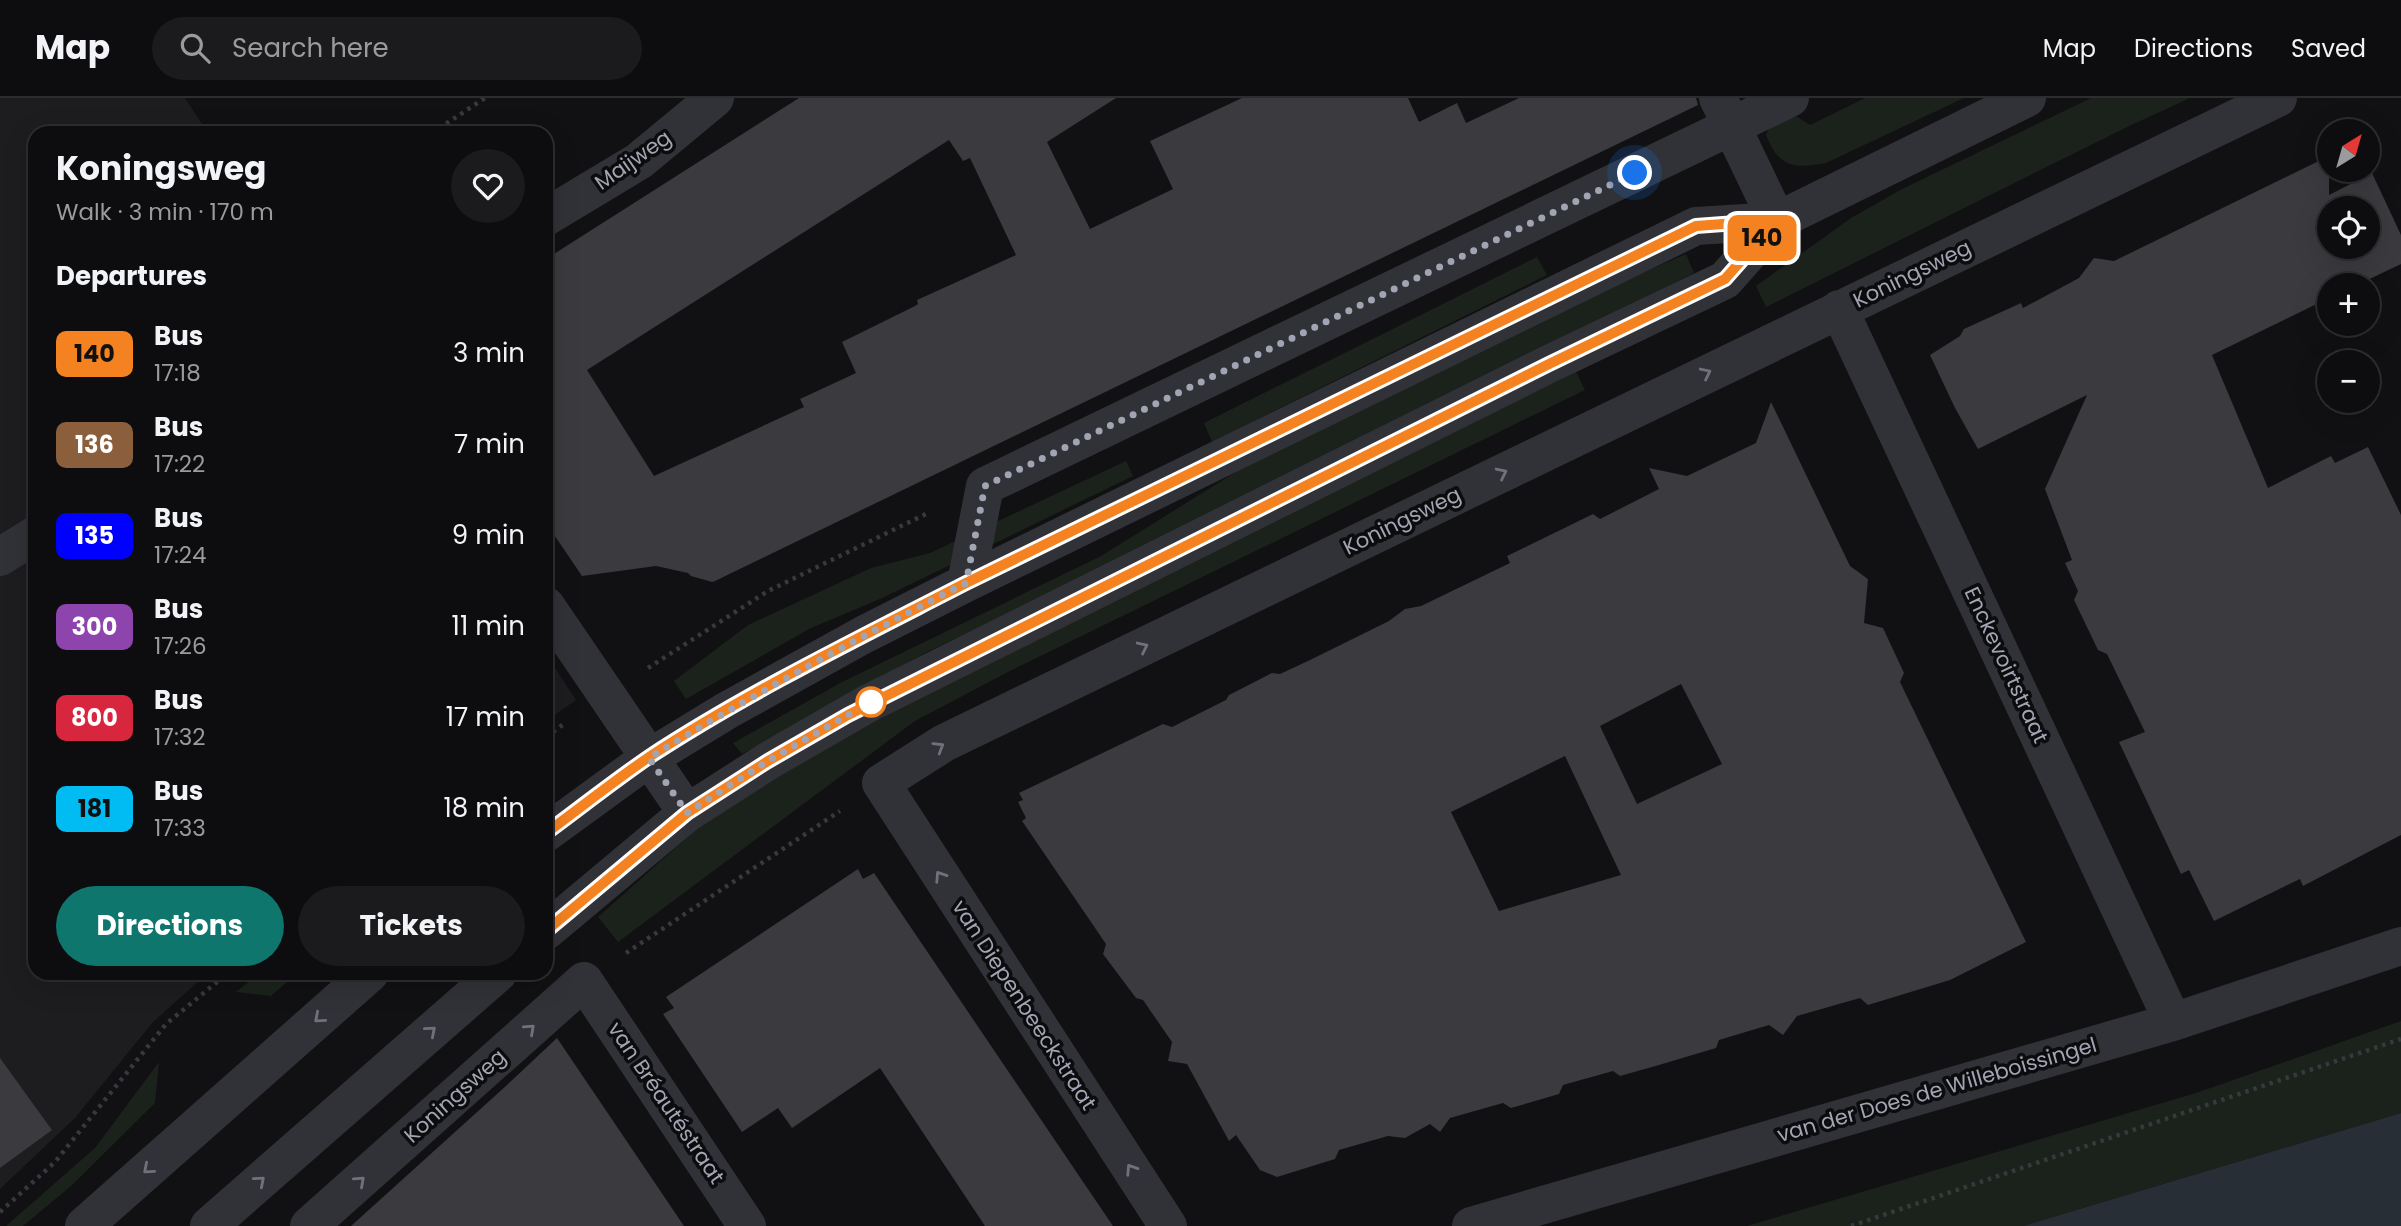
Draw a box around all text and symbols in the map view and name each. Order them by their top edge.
search box [152,17,642,80]
text: Map [35,24,110,71]
icon: search [176,29,214,67]
text: Search here [232,30,389,66]
text: Map [2043,32,2096,65]
text: Directions [2134,32,2253,65]
text: Saved [2291,32,2366,65]
north arrow [2317,119,2380,182]
map controls [2317,119,2380,413]
street label: Maijweg [589,123,677,196]
text: Koningsweg [56,145,266,192]
button: heart [451,149,525,223]
your location [1617,155,1652,190]
text: Walk · 3 min · 170 m [56,196,274,228]
button: locate [2317,196,2380,259]
line badge: 140 [1722,215,1802,261]
text: 140 [1742,221,1782,254]
street label: Koningsweg [1848,233,1976,315]
text: Departures [56,258,207,294]
button: + [2317,273,2380,336]
text: Bus [154,318,203,354]
text: 3 min [453,335,525,371]
text: 140 [74,337,115,370]
button: − [2317,350,2380,413]
text: 17:18 [154,357,201,389]
one-way arrow [1699,367,1711,381]
text: Bus [154,409,203,445]
text: 7 min [454,426,525,462]
text: 136 [75,428,114,461]
text: 17:22 [154,448,205,480]
one-way arrow [1495,467,1507,481]
street label: Koningsweg [1338,480,1466,562]
text: Bus [154,500,203,536]
text: 9 min [452,517,525,553]
text: 135 [75,519,114,552]
text: 17:24 [154,539,207,571]
street label: Enckevoirtstraat [1958,582,2055,748]
text: Bus [154,591,203,627]
text: 11 min [452,608,525,644]
text: 300 [72,610,117,643]
text: 17:26 [154,630,207,662]
one-way arrow [1136,641,1148,655]
text: Bus [154,682,203,718]
unlabelled marker [856,687,886,717]
text: 17 min [446,699,525,735]
text: 800 [71,701,118,734]
text: 17:32 [154,721,206,753]
one-way arrow [931,742,944,755]
text: Bus [154,773,203,809]
text: 18 min [444,790,525,826]
text: 181 [78,792,111,825]
text: 17:33 [154,812,206,844]
one-way arrow [935,870,948,883]
button: Directions [56,886,284,966]
button: Tickets [298,886,525,966]
street label: van Diepenbeeckstraat [946,894,1103,1115]
one-way arrow [314,1010,327,1022]
street label: van Bréautéstraat [601,1016,731,1189]
one-way arrow [522,1025,535,1037]
one-way arrow [423,1027,436,1039]
street label: van der Does de Willeboissingel [1774,1030,2100,1149]
street label: Koningsweg [398,1042,512,1149]
one-way arrow [144,1161,157,1173]
one-way arrow [1127,1164,1140,1177]
one-way arrow [352,1176,365,1189]
one-way arrow [252,1177,265,1189]

